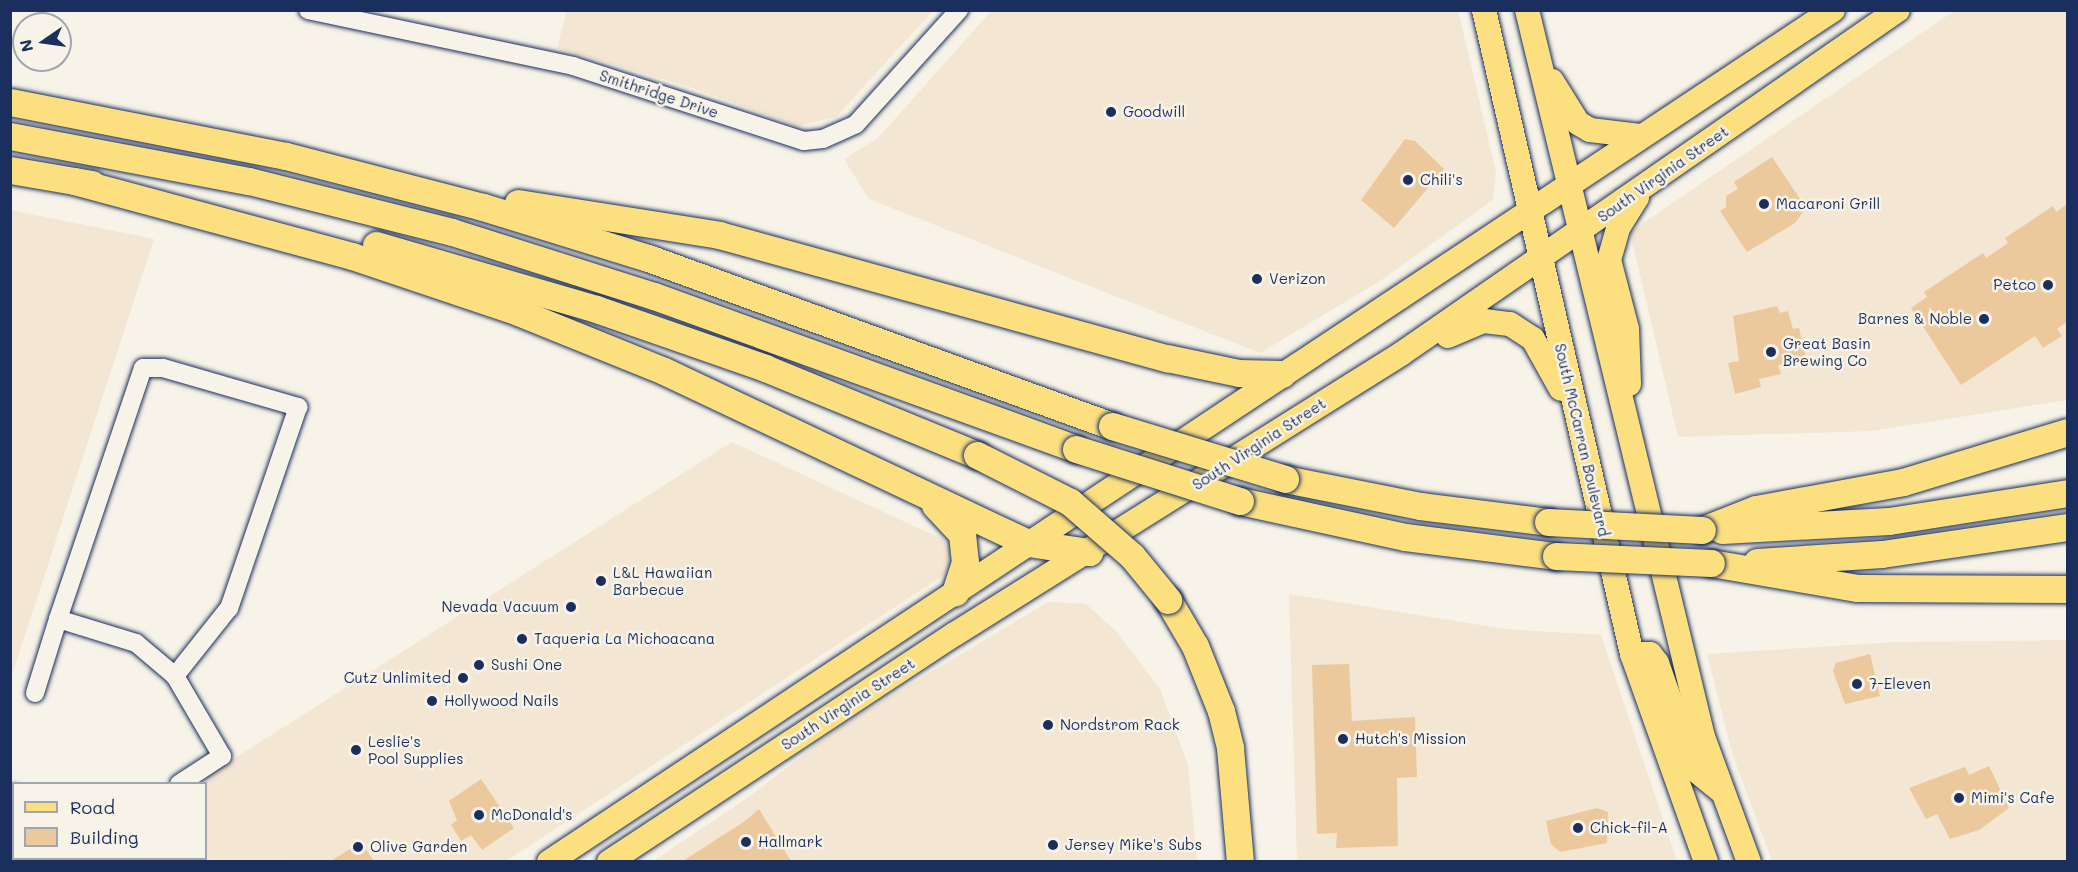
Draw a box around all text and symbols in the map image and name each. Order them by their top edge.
north arrow [12,12,72,72]
text: N [14,37,38,54]
street label: Smithridge Drive [597,66,721,122]
place label: Goodwill [1123,103,1185,121]
marker: Goodwill [1104,105,1118,119]
street label: South Virginia Street [1594,122,1732,226]
place label: Chili's [1420,171,1463,189]
marker: Chili's [1401,173,1415,187]
place label: Macaroni Grill [1776,195,1880,213]
marker: Macaroni Grill [1757,197,1771,211]
place label: Verizon [1269,270,1326,288]
marker: Verizon [1250,272,1264,286]
place label: Petco [1993,276,2036,294]
marker: Petco [2041,278,2055,292]
place label: Barnes & Noble [1858,310,1972,328]
marker: Barnes & Noble [1977,312,1991,326]
place label: Great Basin Brewing Co [1783,334,1871,369]
street label: South McCarran Boulevard [1551,342,1613,538]
marker: Great Basin Brewing Co [1764,345,1778,359]
street label: South Virginia Street [1189,394,1329,494]
place label: L&L Hawaiian Barbecue [613,563,712,598]
marker: L&L Hawaiian Barbecue [594,574,608,588]
place label: Nevada Vacuum [442,598,559,616]
marker: Nevada Vacuum [564,600,578,614]
place label: Taqueria La Michoacana [534,630,715,648]
marker: Taqueria La Michoacana [515,632,529,646]
street label: South Virginia Street [778,654,918,754]
place label: Sushi One [491,656,562,674]
marker: Sushi One [472,658,486,672]
place label: Cutz Unlimited [344,669,451,687]
marker: Cutz Unlimited [456,671,470,685]
place label: 7-Eleven [1869,675,1931,693]
marker: 7-Eleven [1850,677,1864,691]
place label: Hollywood Nails [444,692,559,710]
marker: Hollywood Nails [425,694,439,708]
place label: Nordstrom Rack [1060,716,1180,734]
marker: Nordstrom Rack [1041,718,1055,732]
place label: Hutch's Mission [1355,730,1466,748]
place label: Leslie's Pool Supplies [368,732,464,767]
marker: Hutch's Mission [1336,732,1350,746]
marker: Leslie's Pool Supplies [349,743,363,757]
legend [12,782,207,860]
place label: Mimi's Cafe [1971,789,2055,807]
marker: Mimi's Cafe [1952,791,1966,805]
text: Road [70,795,115,819]
place label: McDonald's [491,806,573,824]
marker: McDonald's [472,808,486,822]
place label: Chick-fil-A [1590,819,1668,837]
marker: Chick-fil-A [1571,821,1585,835]
text: Building [70,825,138,849]
place label: Hallmark [758,833,822,851]
marker: Hallmark [739,835,753,849]
place label: Jersey Mike's Subs [1065,836,1202,854]
place label: Olive Garden [370,838,467,856]
marker: Jersey Mike's Subs [1046,838,1060,852]
marker: Olive Garden [351,840,365,854]

